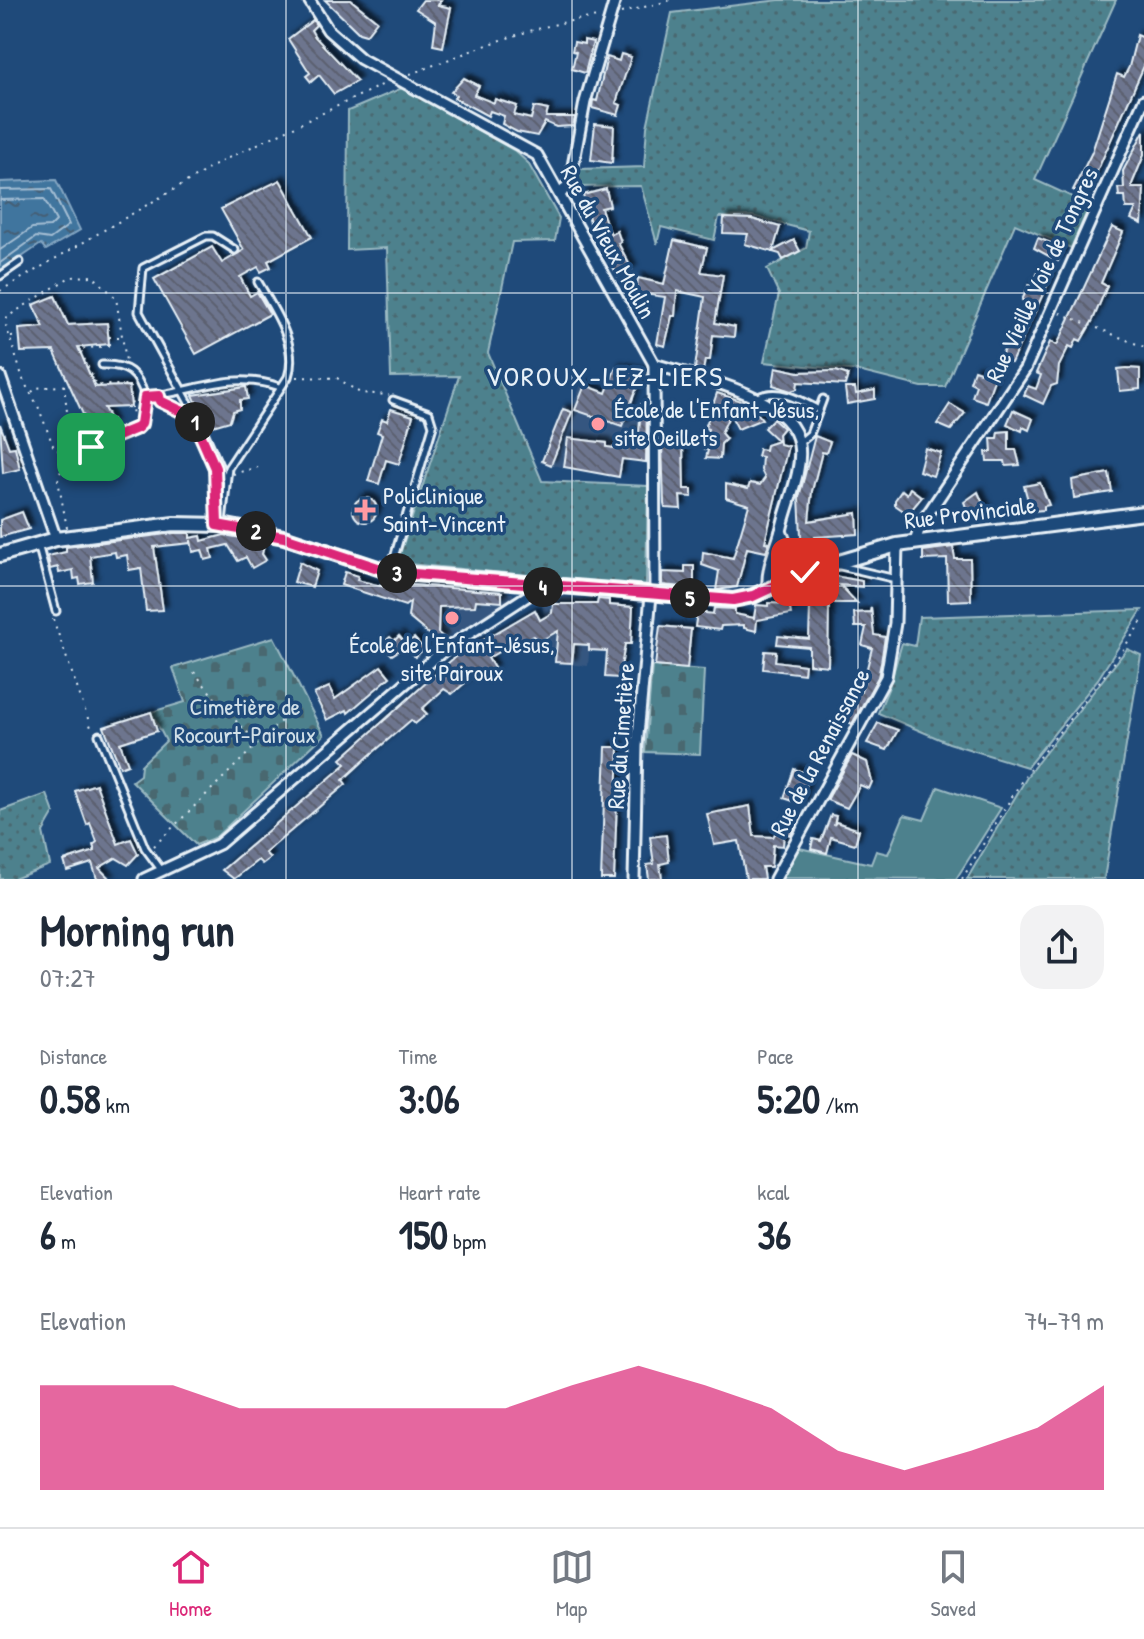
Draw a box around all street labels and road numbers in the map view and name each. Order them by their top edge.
street label: Rue du Vieux Moulin [554,159,664,324]
street label: Rue Vieille Voie de Tongres [977,162,1105,387]
street label: Rue Provinciale [902,488,1038,536]
street label: Rue du Cimetière [599,661,641,810]
street label: Rue de la Renaissance [762,662,877,841]

